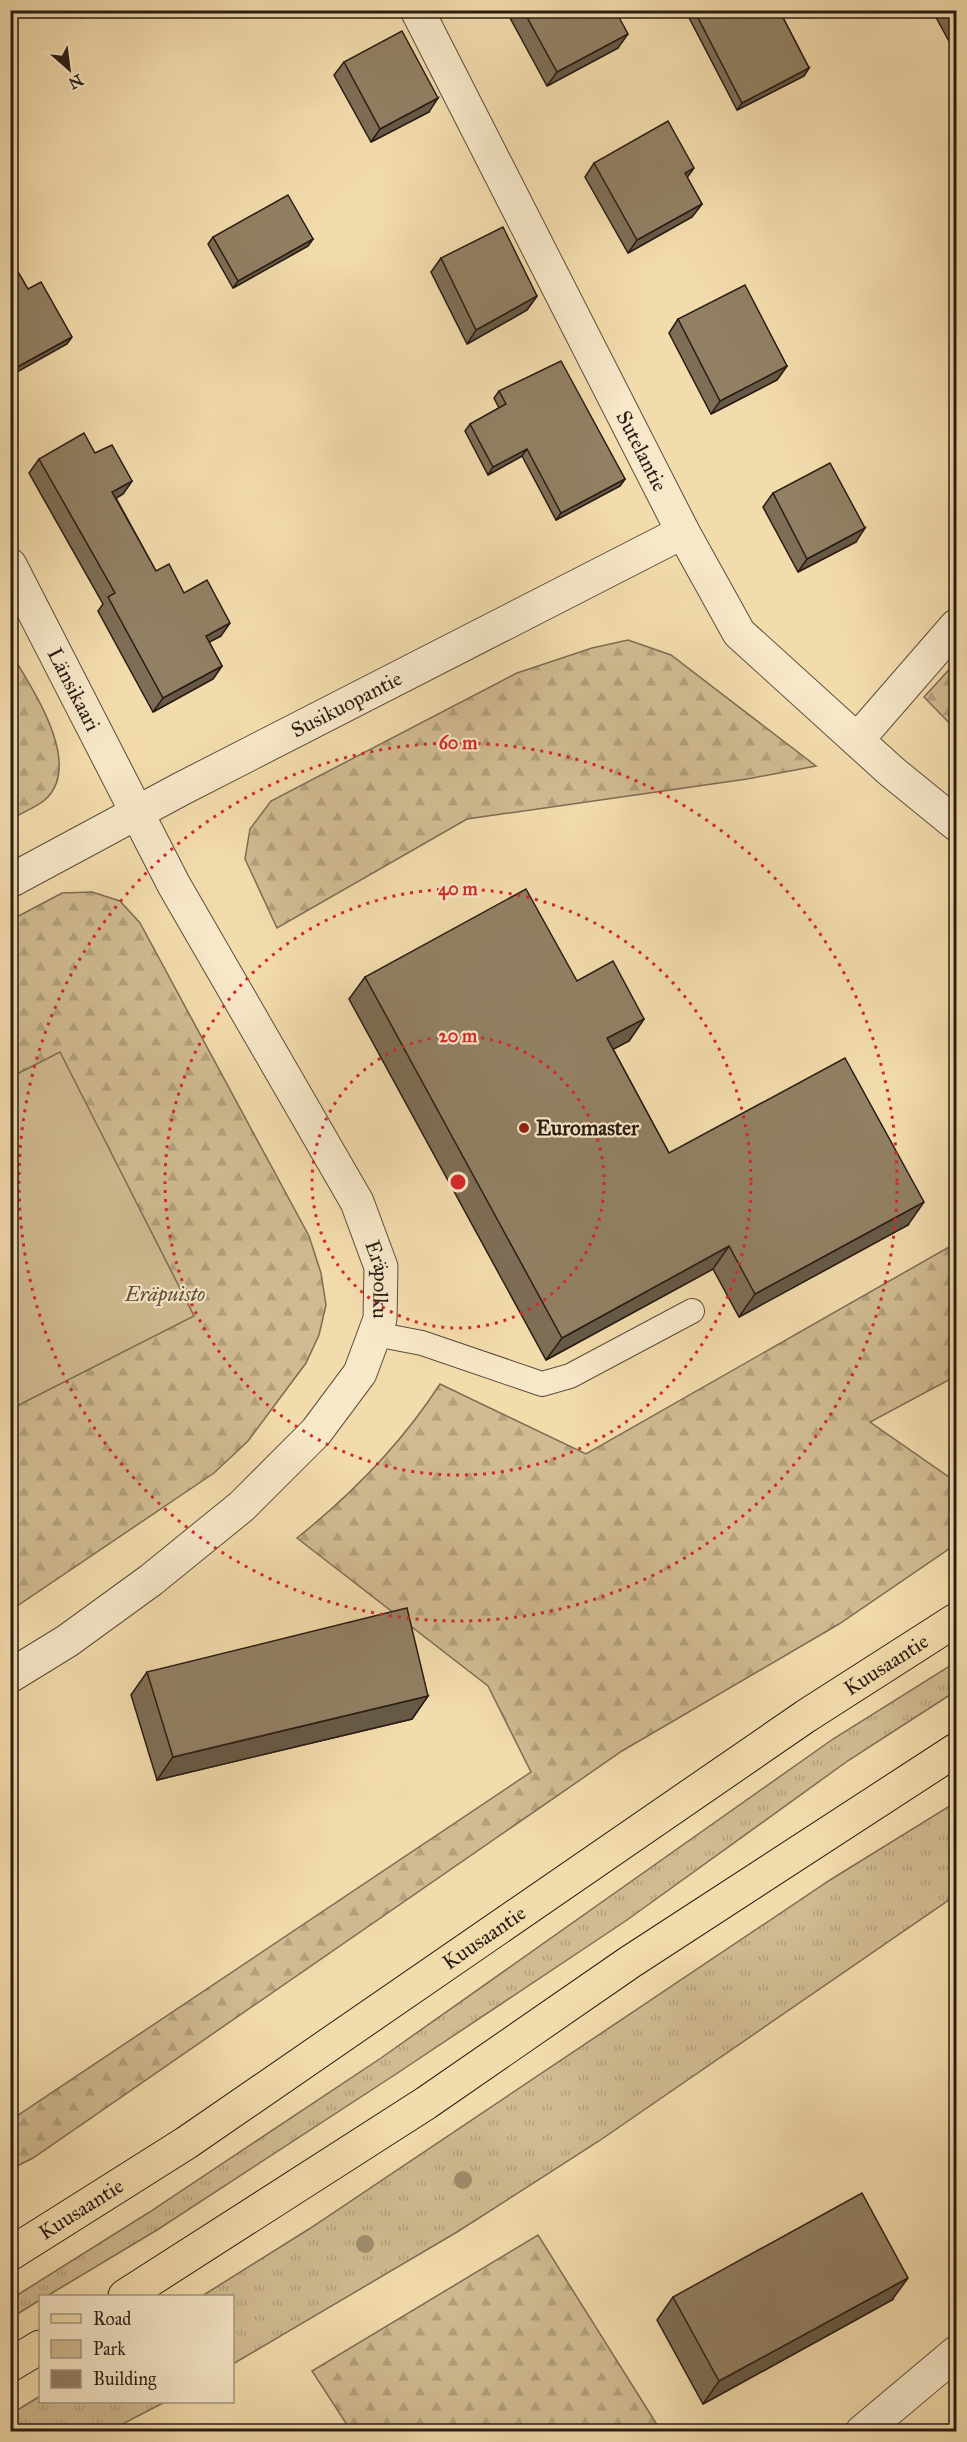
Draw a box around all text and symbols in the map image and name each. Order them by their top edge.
north arrow [39,39,99,99]
text: N [65,70,86,94]
street label: Sutelantie [610,406,673,496]
street label: Länsikaari [42,643,106,736]
street label: Susikuopantie [287,665,406,743]
text: 60 m [439,732,478,754]
text: 40 m [438,878,479,901]
text: 20 m [439,1025,478,1047]
place label: Euromaster [536,1115,640,1141]
marker: Euromaster [517,1121,531,1135]
centre of rings [448,1172,468,1192]
street label: Eräpolku [359,1237,395,1319]
park label: Eräpuisto [124,1281,205,1307]
street label: Kuusaantie [839,1628,934,1701]
street label: Kuusaantie [437,1900,531,1976]
street label: Kuusaantie [34,2173,129,2246]
legend [39,2295,234,2403]
text: Road [93,2308,131,2330]
text: Park [93,2338,126,2360]
text: Building [93,2368,157,2391]

